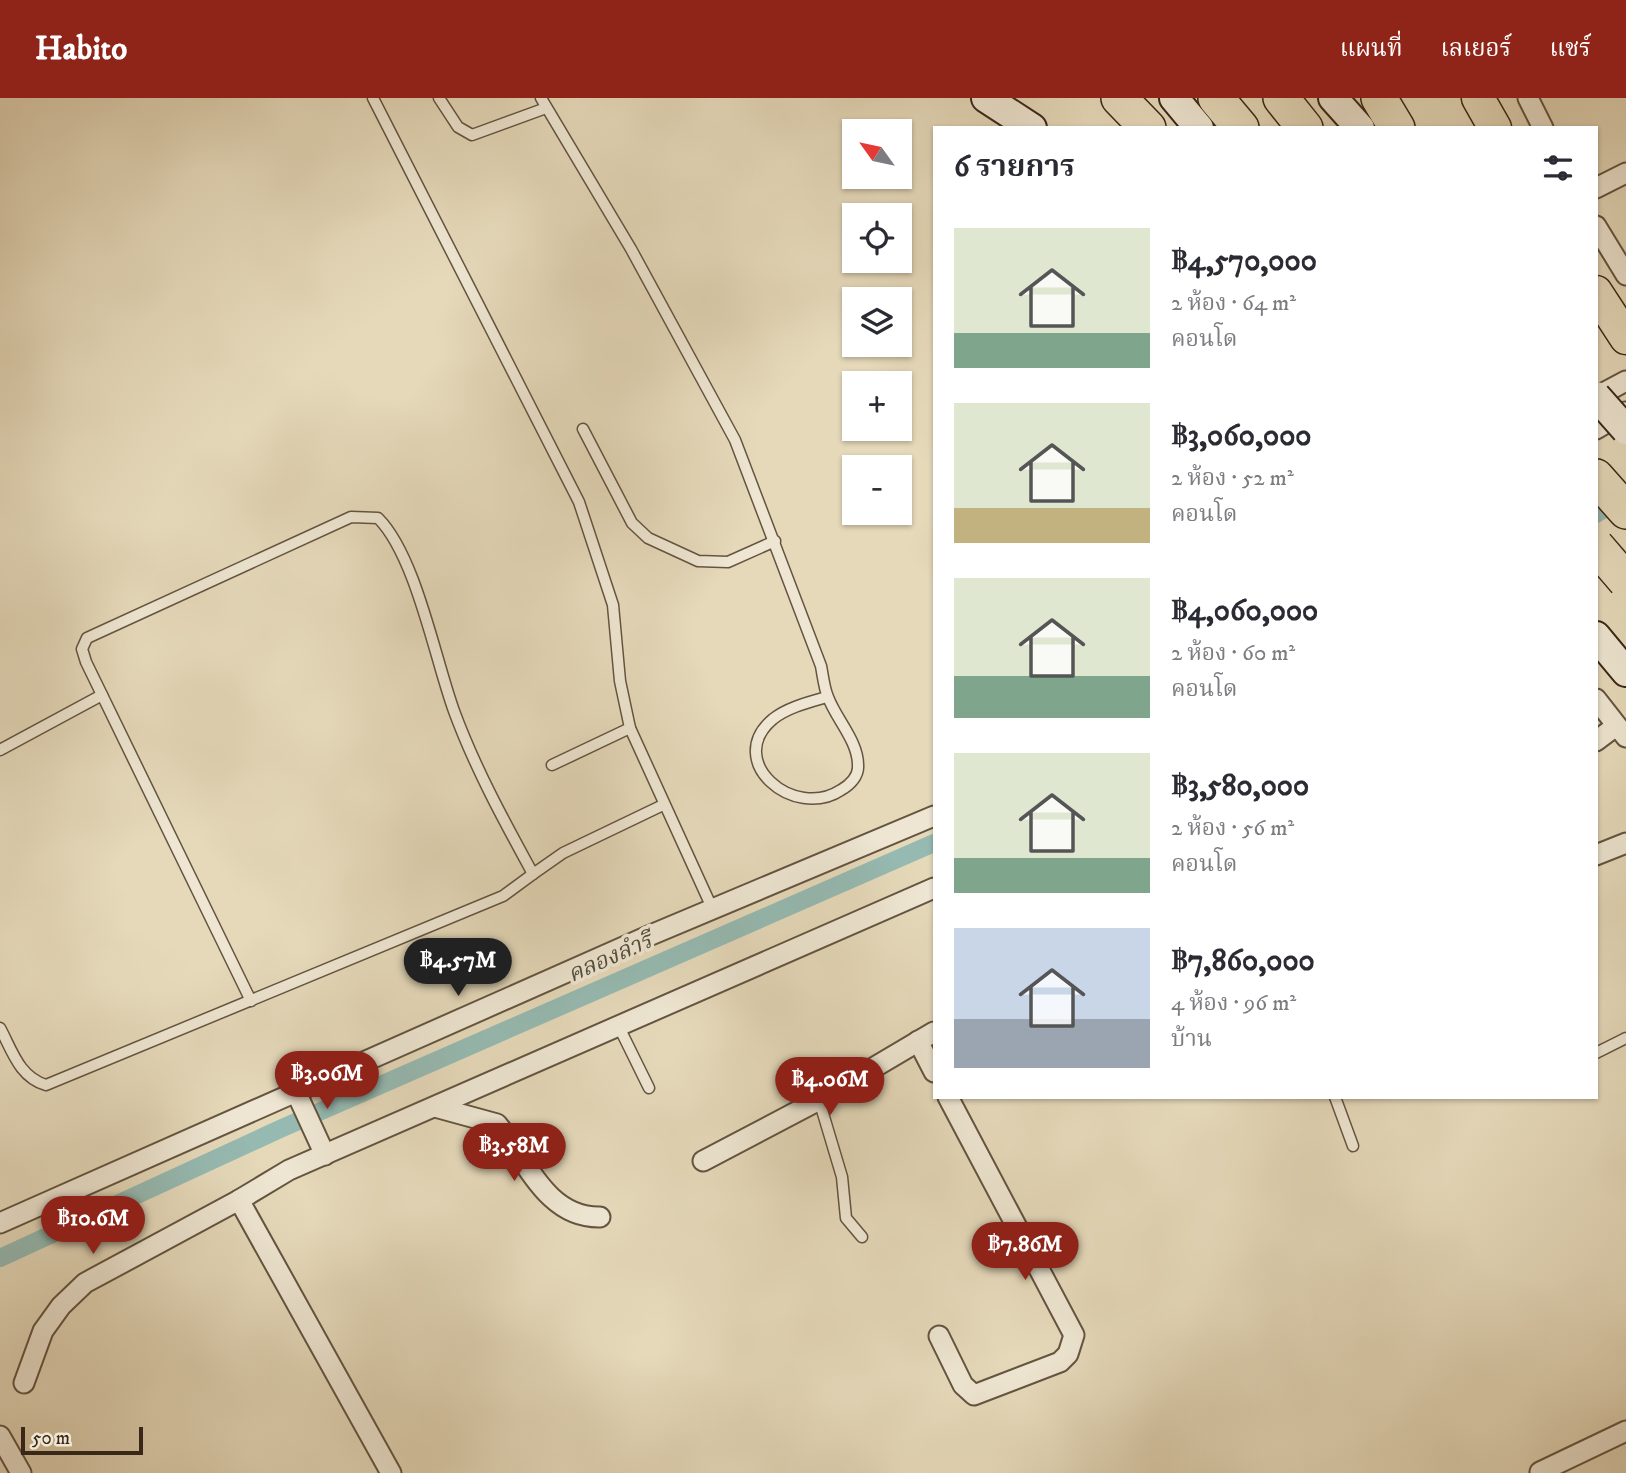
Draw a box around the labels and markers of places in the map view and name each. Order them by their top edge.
pin: ฿4.57M [401,939,515,998]
pin: ฿3.06M [270,1052,384,1111]
pin: ฿4.06M [773,1058,887,1117]
pin: ฿3.58M [457,1124,571,1183]
pin: ฿10.6M [36,1196,150,1256]
pin: ฿7.86M [968,1222,1082,1282]

